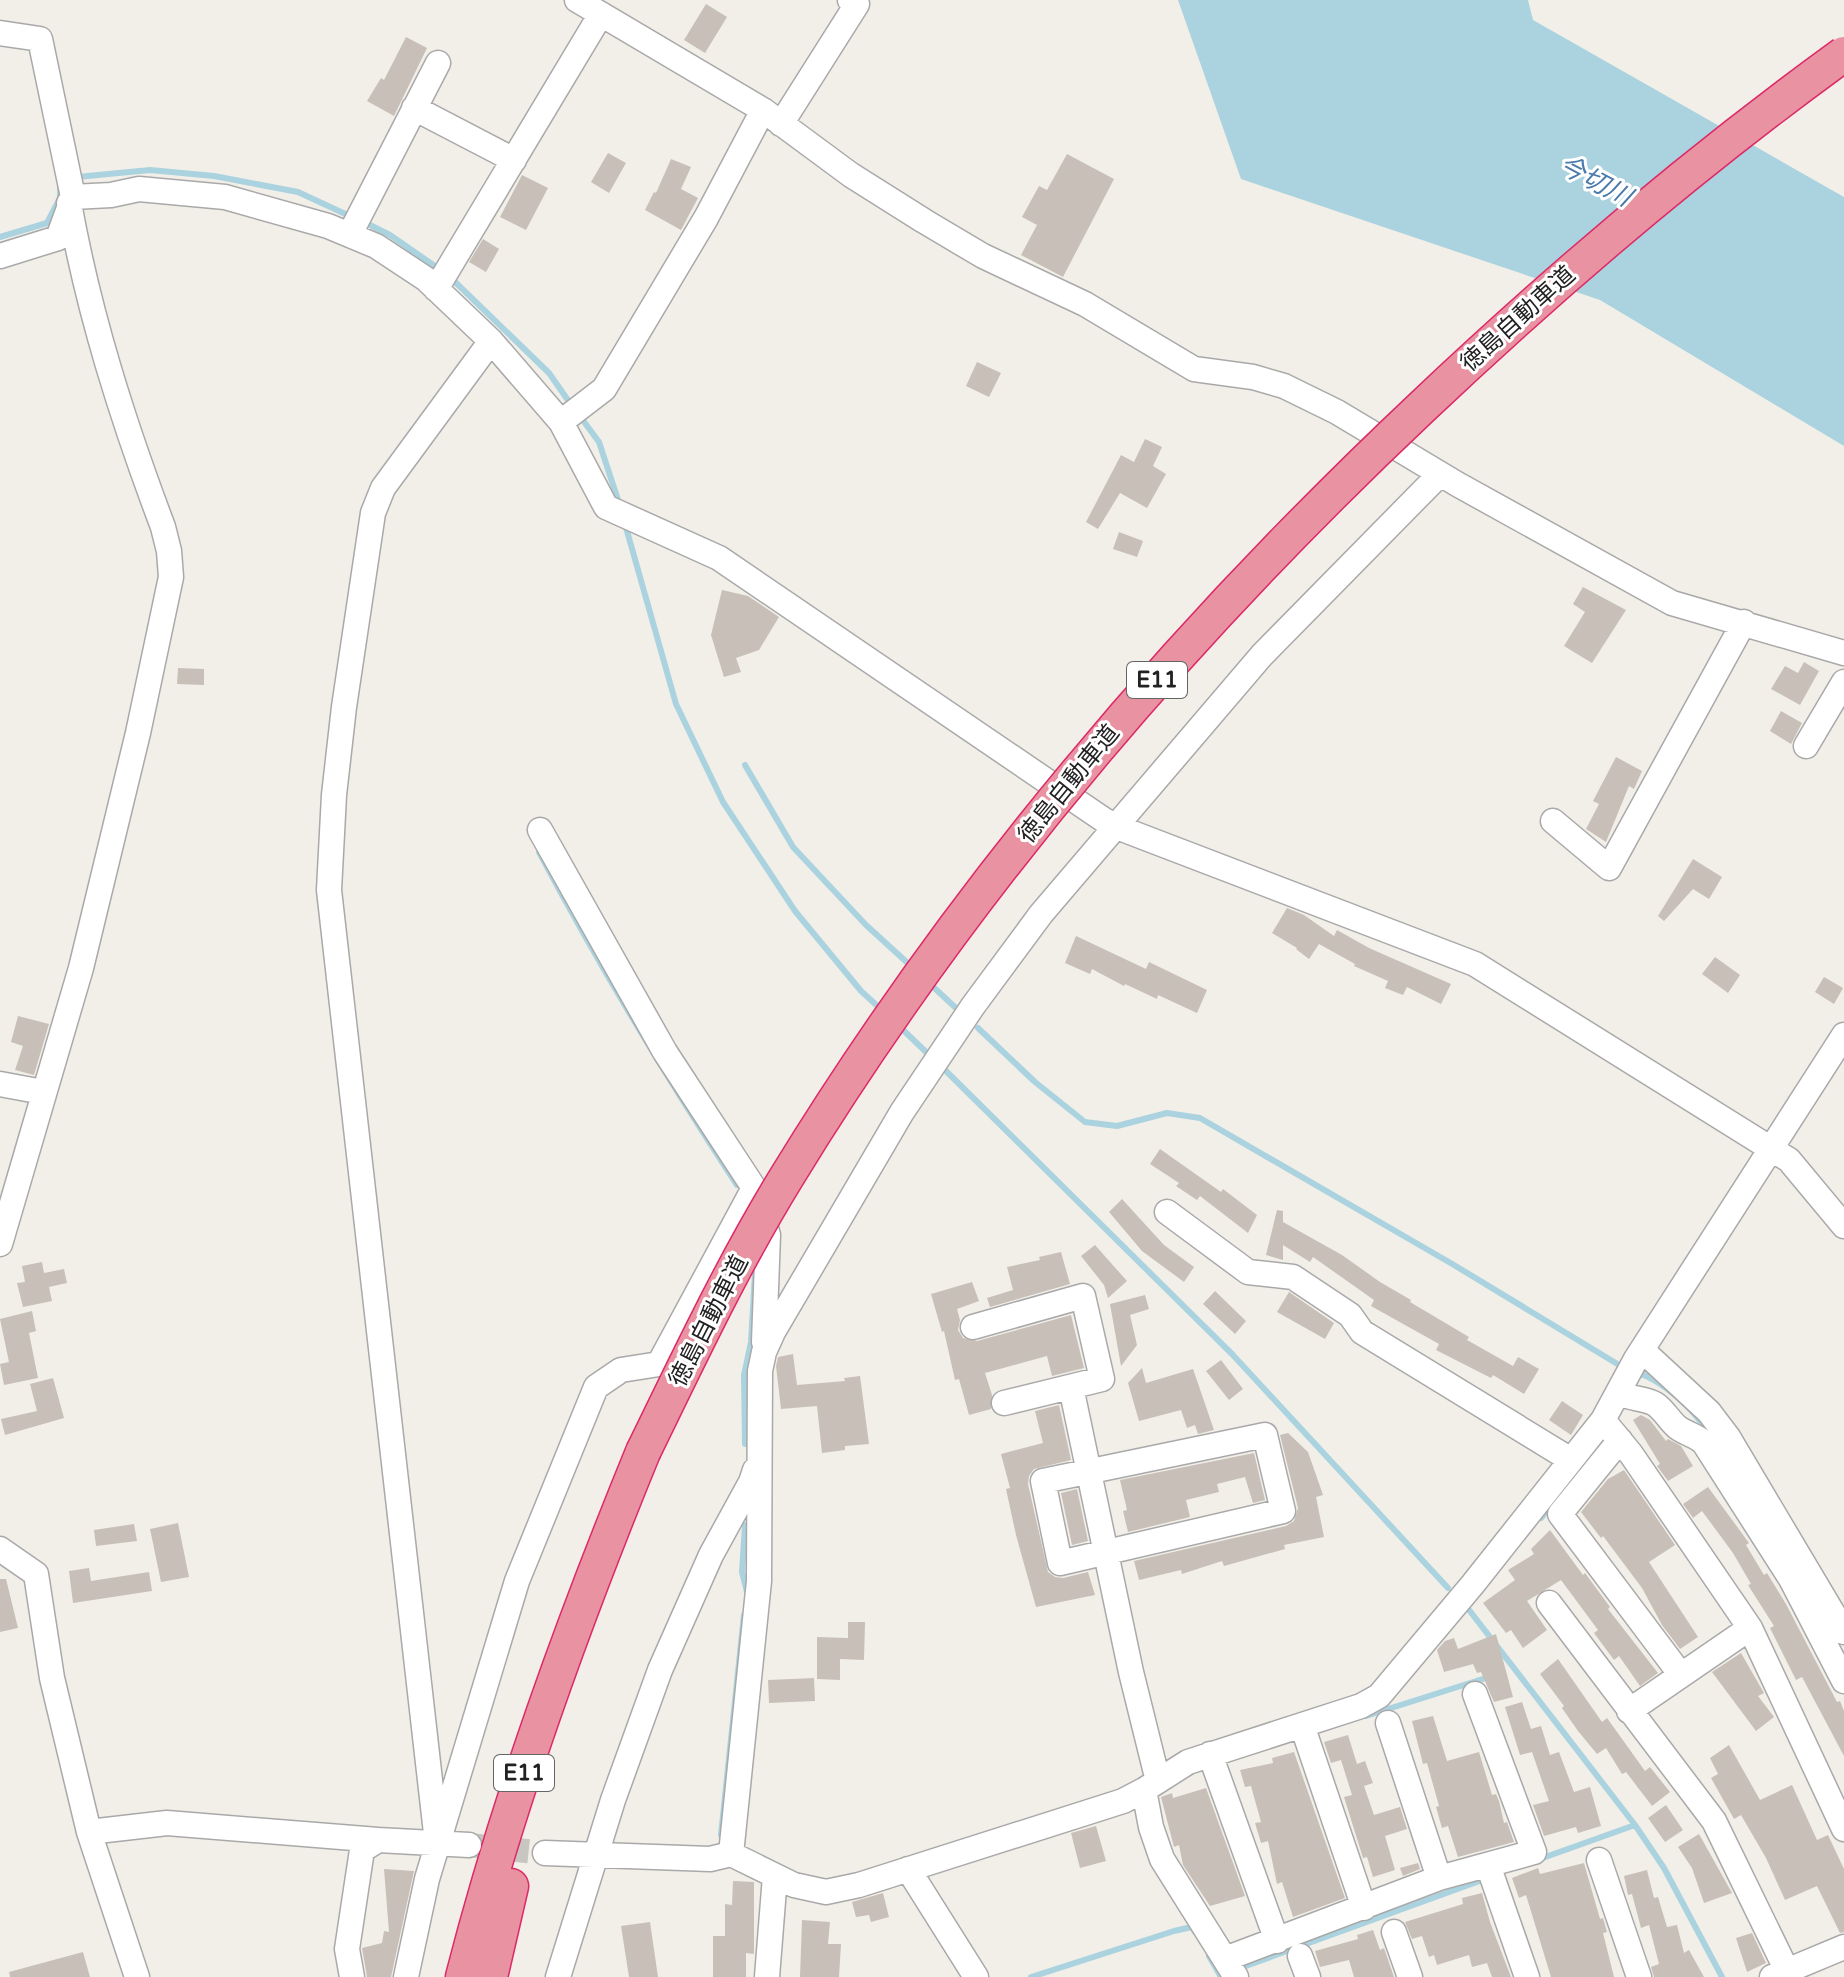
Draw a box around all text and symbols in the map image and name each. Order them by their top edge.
water label: 今切川 [1553,149,1639,214]
street label: 徳島自動車道 [1455,260,1581,378]
road number: E11 [1127,662,1187,698]
street label: 徳島自動車道 [1012,719,1126,849]
street label: 徳島自動車道 [663,1250,755,1392]
road number: E11 [494,1755,554,1791]

